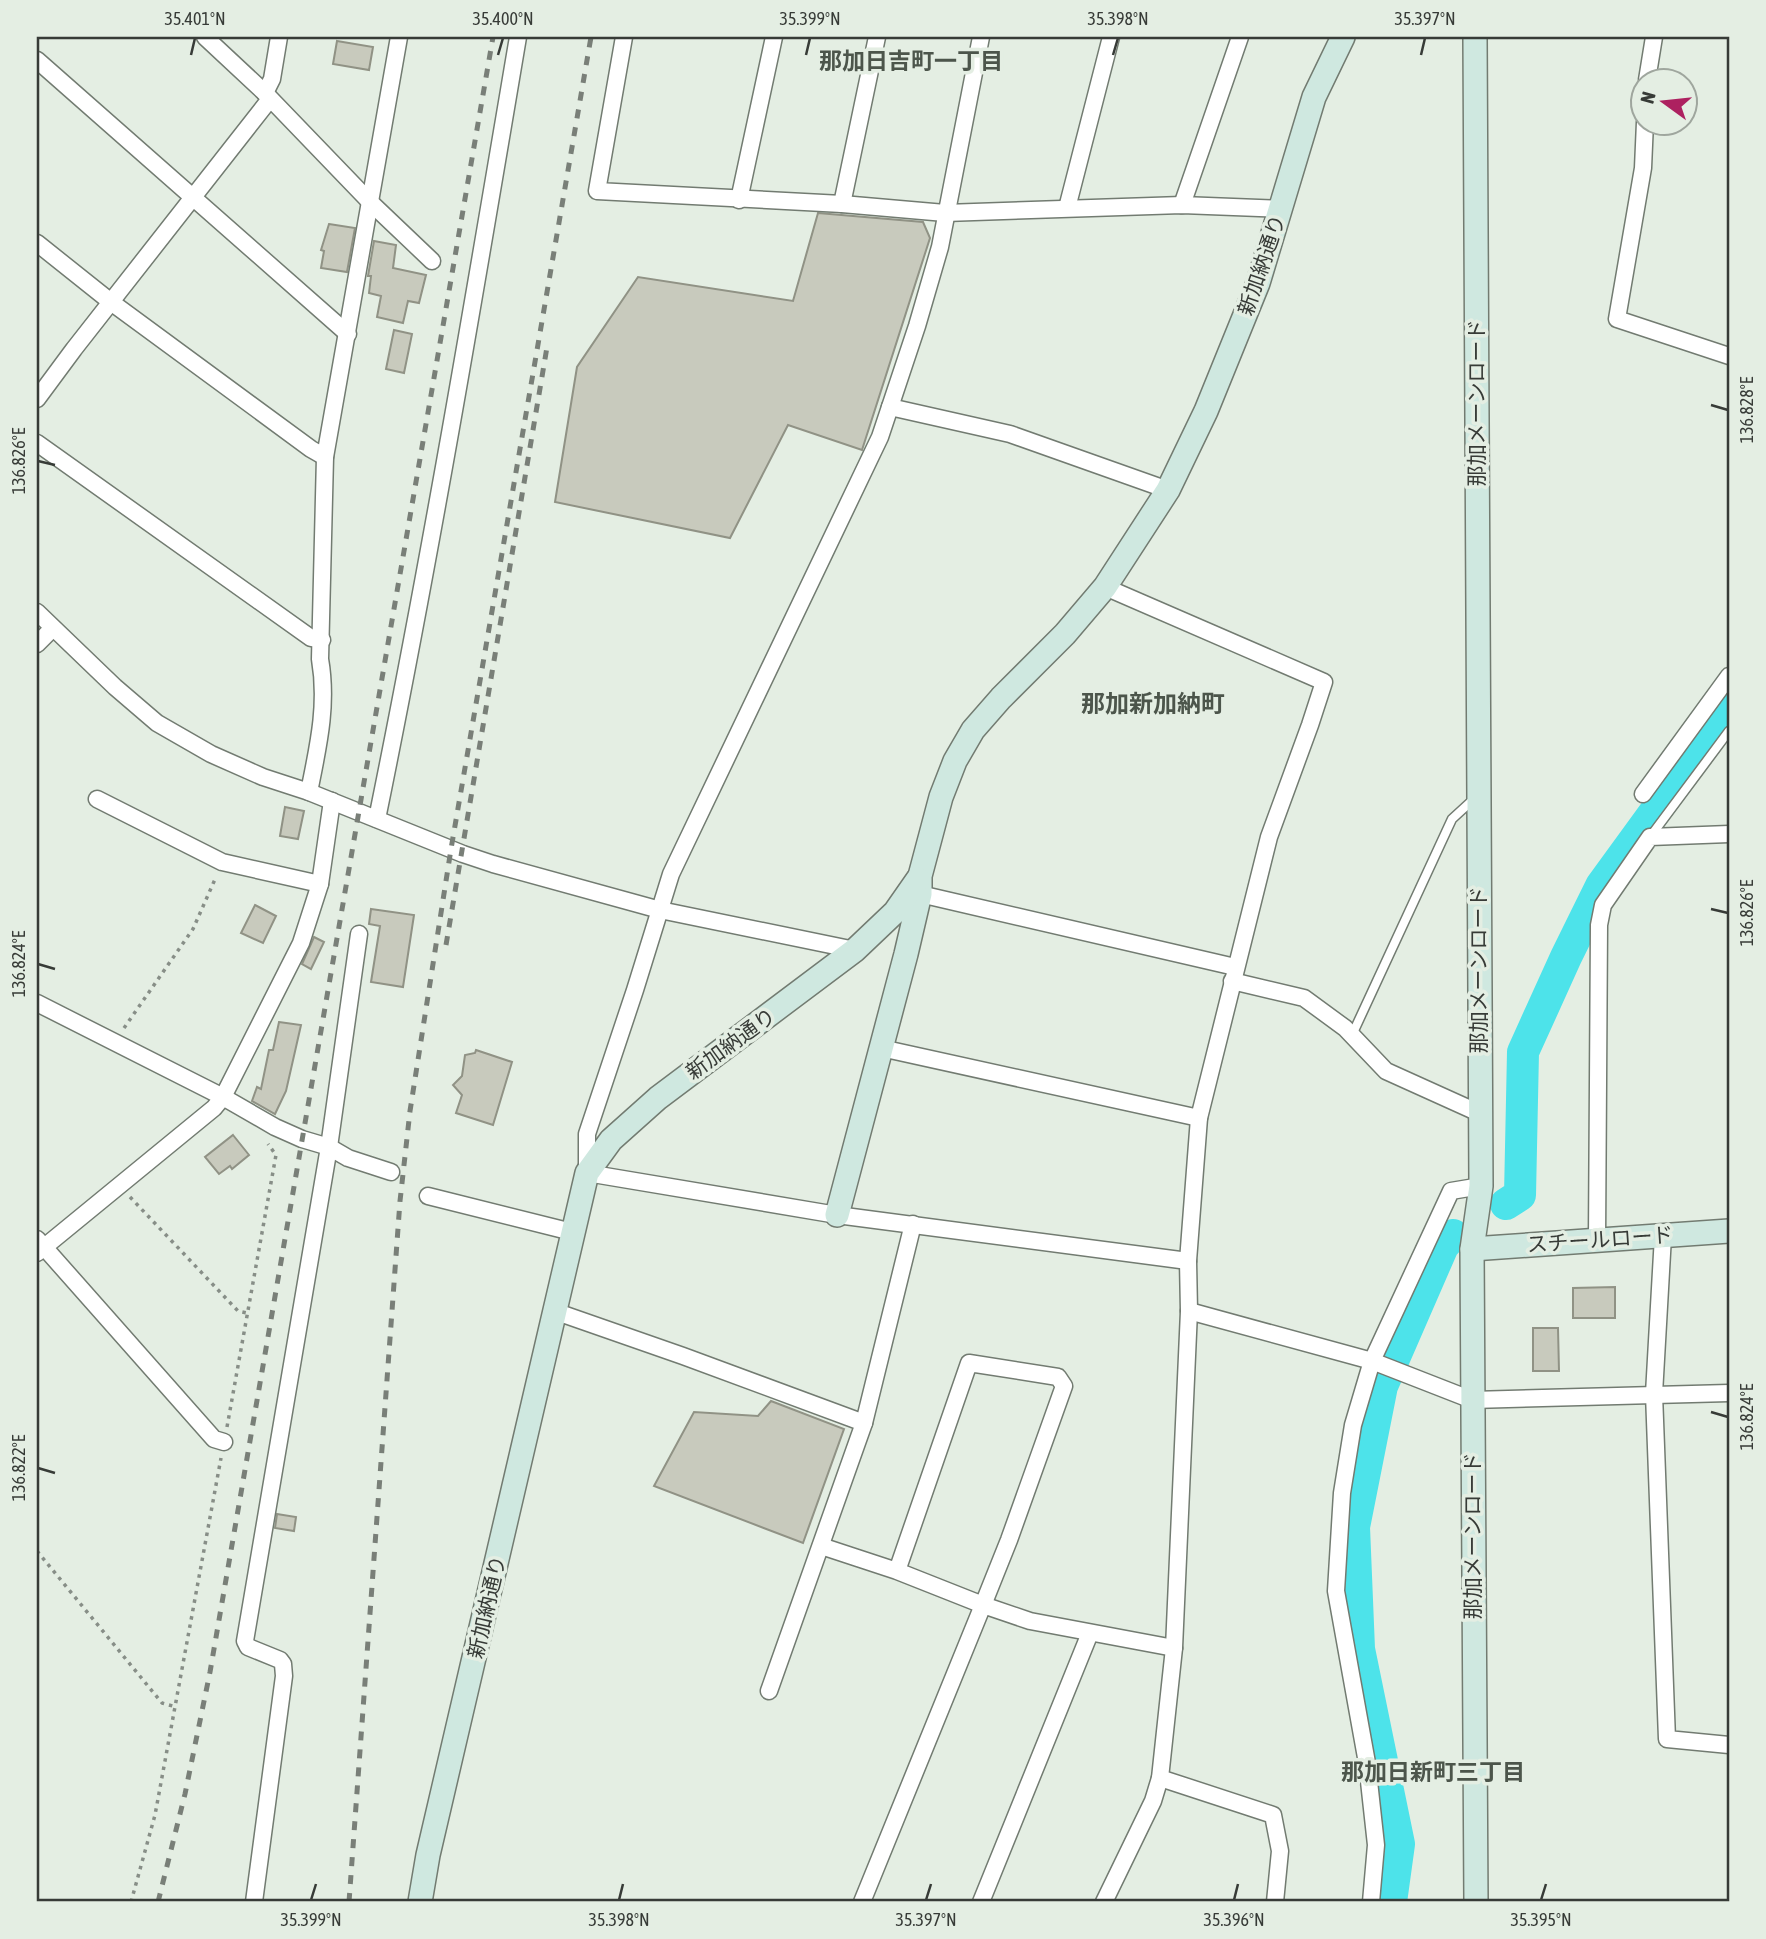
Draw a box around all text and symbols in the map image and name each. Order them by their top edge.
text: 35.401°N [164,8,226,29]
text: 35.400°N [472,8,534,29]
text: 35.399°N [779,8,841,29]
text: 35.398°N [1087,8,1149,29]
text: 35.397°N [1394,8,1456,29]
district label: 那加日吉町一丁目 [819,48,1003,74]
north arrow [1630,66,1700,136]
text: N [1636,89,1660,106]
street label: 新加納通り [1233,211,1289,318]
street label: 那加メーンロード [1464,320,1488,486]
text: 136.828°E [1736,376,1757,443]
text: 136.826°E [8,427,29,494]
district label: 那加新加納町 [1081,690,1225,717]
text: 136.826°E [1736,879,1757,946]
street label: 那加メーンロード [1466,887,1490,1053]
text: 136.824°E [8,930,29,997]
street label: 新加納通り [681,1003,780,1084]
street label: スチールロード [1526,1222,1674,1256]
text: 136.824°E [1736,1383,1757,1450]
text: 136.822°E [8,1434,29,1501]
street label: 那加メーンロード [1460,1453,1484,1619]
street label: 新加納通り [463,1553,510,1661]
district label: 那加日新町三丁目 [1341,1759,1525,1785]
text: 35.399°N [280,1909,342,1930]
text: 35.398°N [588,1909,650,1930]
text: 35.397°N [895,1909,957,1930]
text: 35.396°N [1203,1909,1265,1930]
text: 35.395°N [1510,1909,1572,1930]

